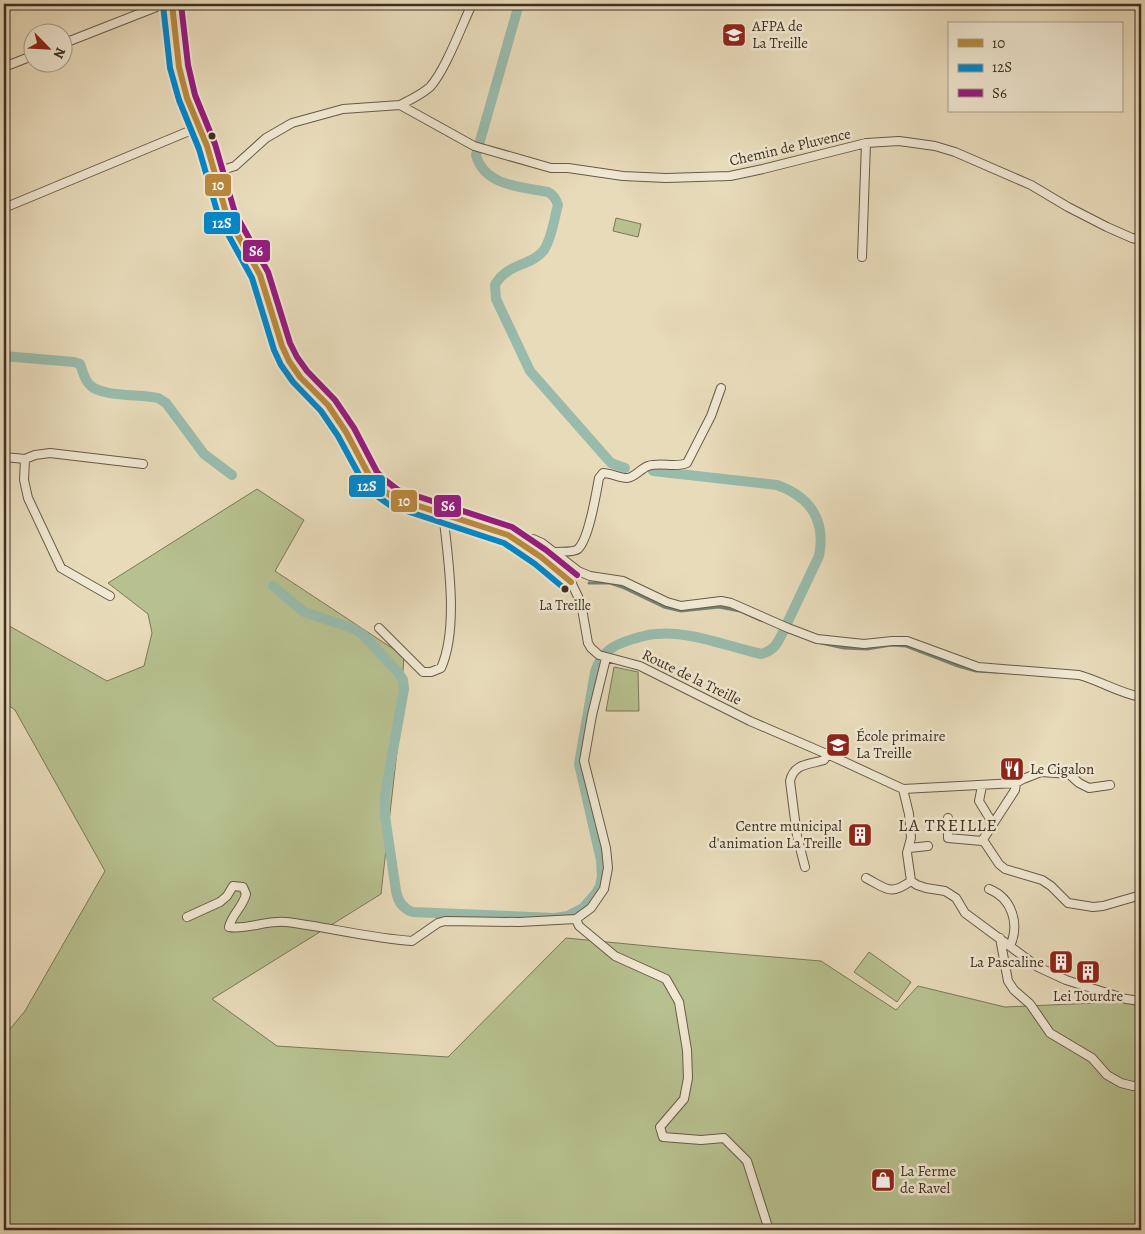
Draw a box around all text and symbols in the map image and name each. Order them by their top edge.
place label: AFPA de La Treille [751,16,808,53]
north arrow [22,22,72,72]
school or university icon: AFPA de La Treille [721,22,747,48]
legend [948,22,1122,112]
text: 10 [992,33,1005,53]
text: N [49,45,70,62]
text: 12S [992,57,1012,77]
text: S6 [992,83,1007,103]
street label: Chemin de Pluvence [727,123,853,171]
unlabelled marker [207,131,217,141]
line badge: 10 [204,173,232,197]
text: 10 [212,176,224,195]
line badge: 12S [203,211,241,235]
text: 12S [212,214,232,233]
line badge: S6 [242,239,271,263]
text: S6 [249,242,263,261]
line badge: 12S [348,474,386,498]
text: 12S [357,477,377,496]
line badge: 10 [390,489,418,513]
text: 10 [398,492,410,511]
line badge: S6 [433,494,462,518]
text: S6 [441,497,455,516]
marker: La Treille [560,584,570,594]
place label: La Treille [539,596,591,615]
street label: Route de la Treille [639,644,745,710]
place label: École primaire La Treille [856,726,946,763]
school or university icon: École primaire La Treille [825,732,851,758]
restaurant icon: Le Cigalon [999,756,1025,782]
place label: Le Cigalon [1030,759,1094,779]
district label: LA TREILLE [898,813,998,837]
place label: Centre municipal d'animation La Treille [709,816,842,853]
building icon: Centre municipal d'animation La Treille [847,822,873,848]
building icon: La Pascaline [1048,949,1074,975]
place label: La Pascaline [969,952,1044,972]
building icon: Lei Tourdre [1075,959,1101,985]
place label: Lei Tourdre [1053,986,1123,1006]
place label: La Ferme de Ravel [900,1161,957,1198]
shop icon: La Ferme de Ravel [870,1167,896,1193]

